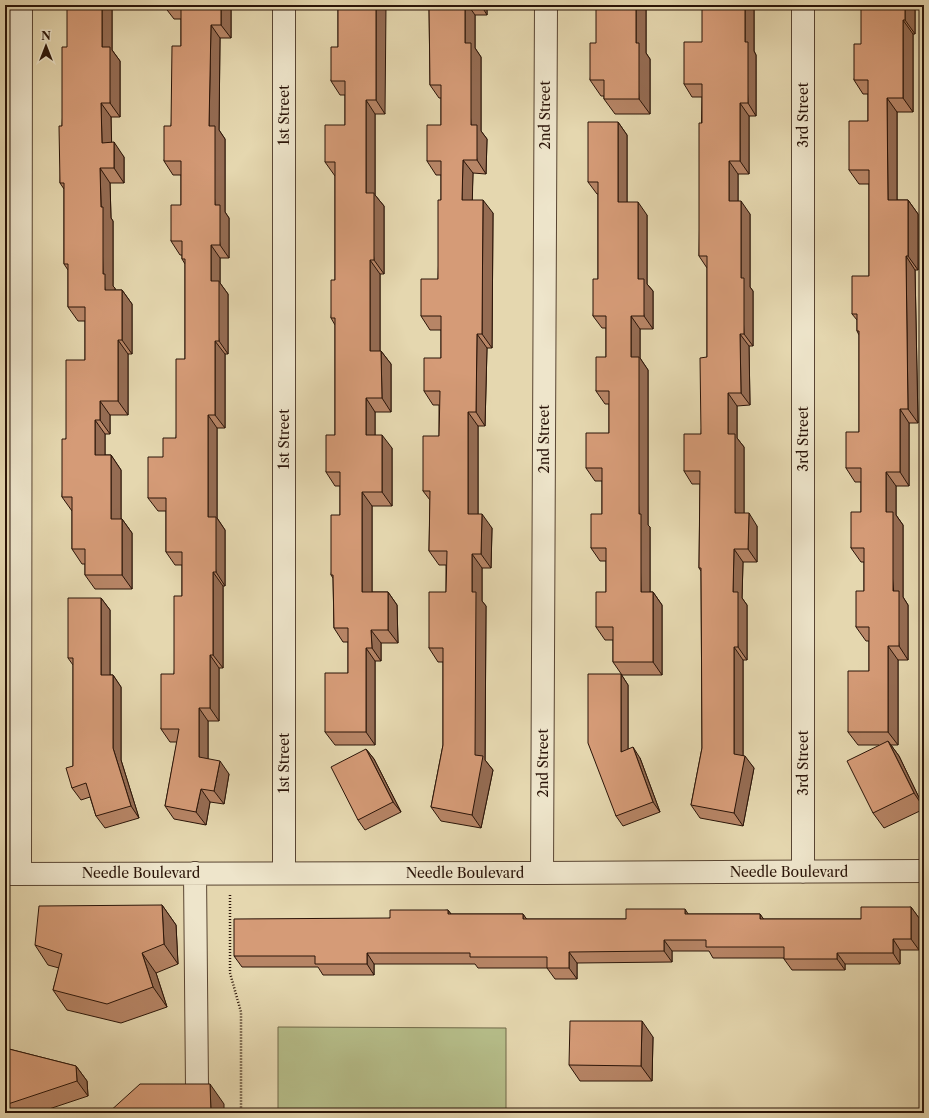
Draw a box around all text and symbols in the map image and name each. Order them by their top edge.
north arrow [26,26,66,66]
text: N [41,29,51,43]
street label: 2nd Street [536,81,554,149]
street label: 3rd Street [794,82,812,148]
street label: 1st Street [275,85,293,145]
street label: 2nd Street [535,405,553,473]
street label: 3rd Street [794,406,812,472]
street label: 1st Street [275,409,293,469]
street label: 2nd Street [534,729,552,797]
street label: 3rd Street [794,730,812,796]
street label: 1st Street [275,733,293,793]
street label: Needle Boulevard [730,863,849,881]
street label: Needle Boulevard [82,864,201,882]
street label: Needle Boulevard [406,864,525,882]

